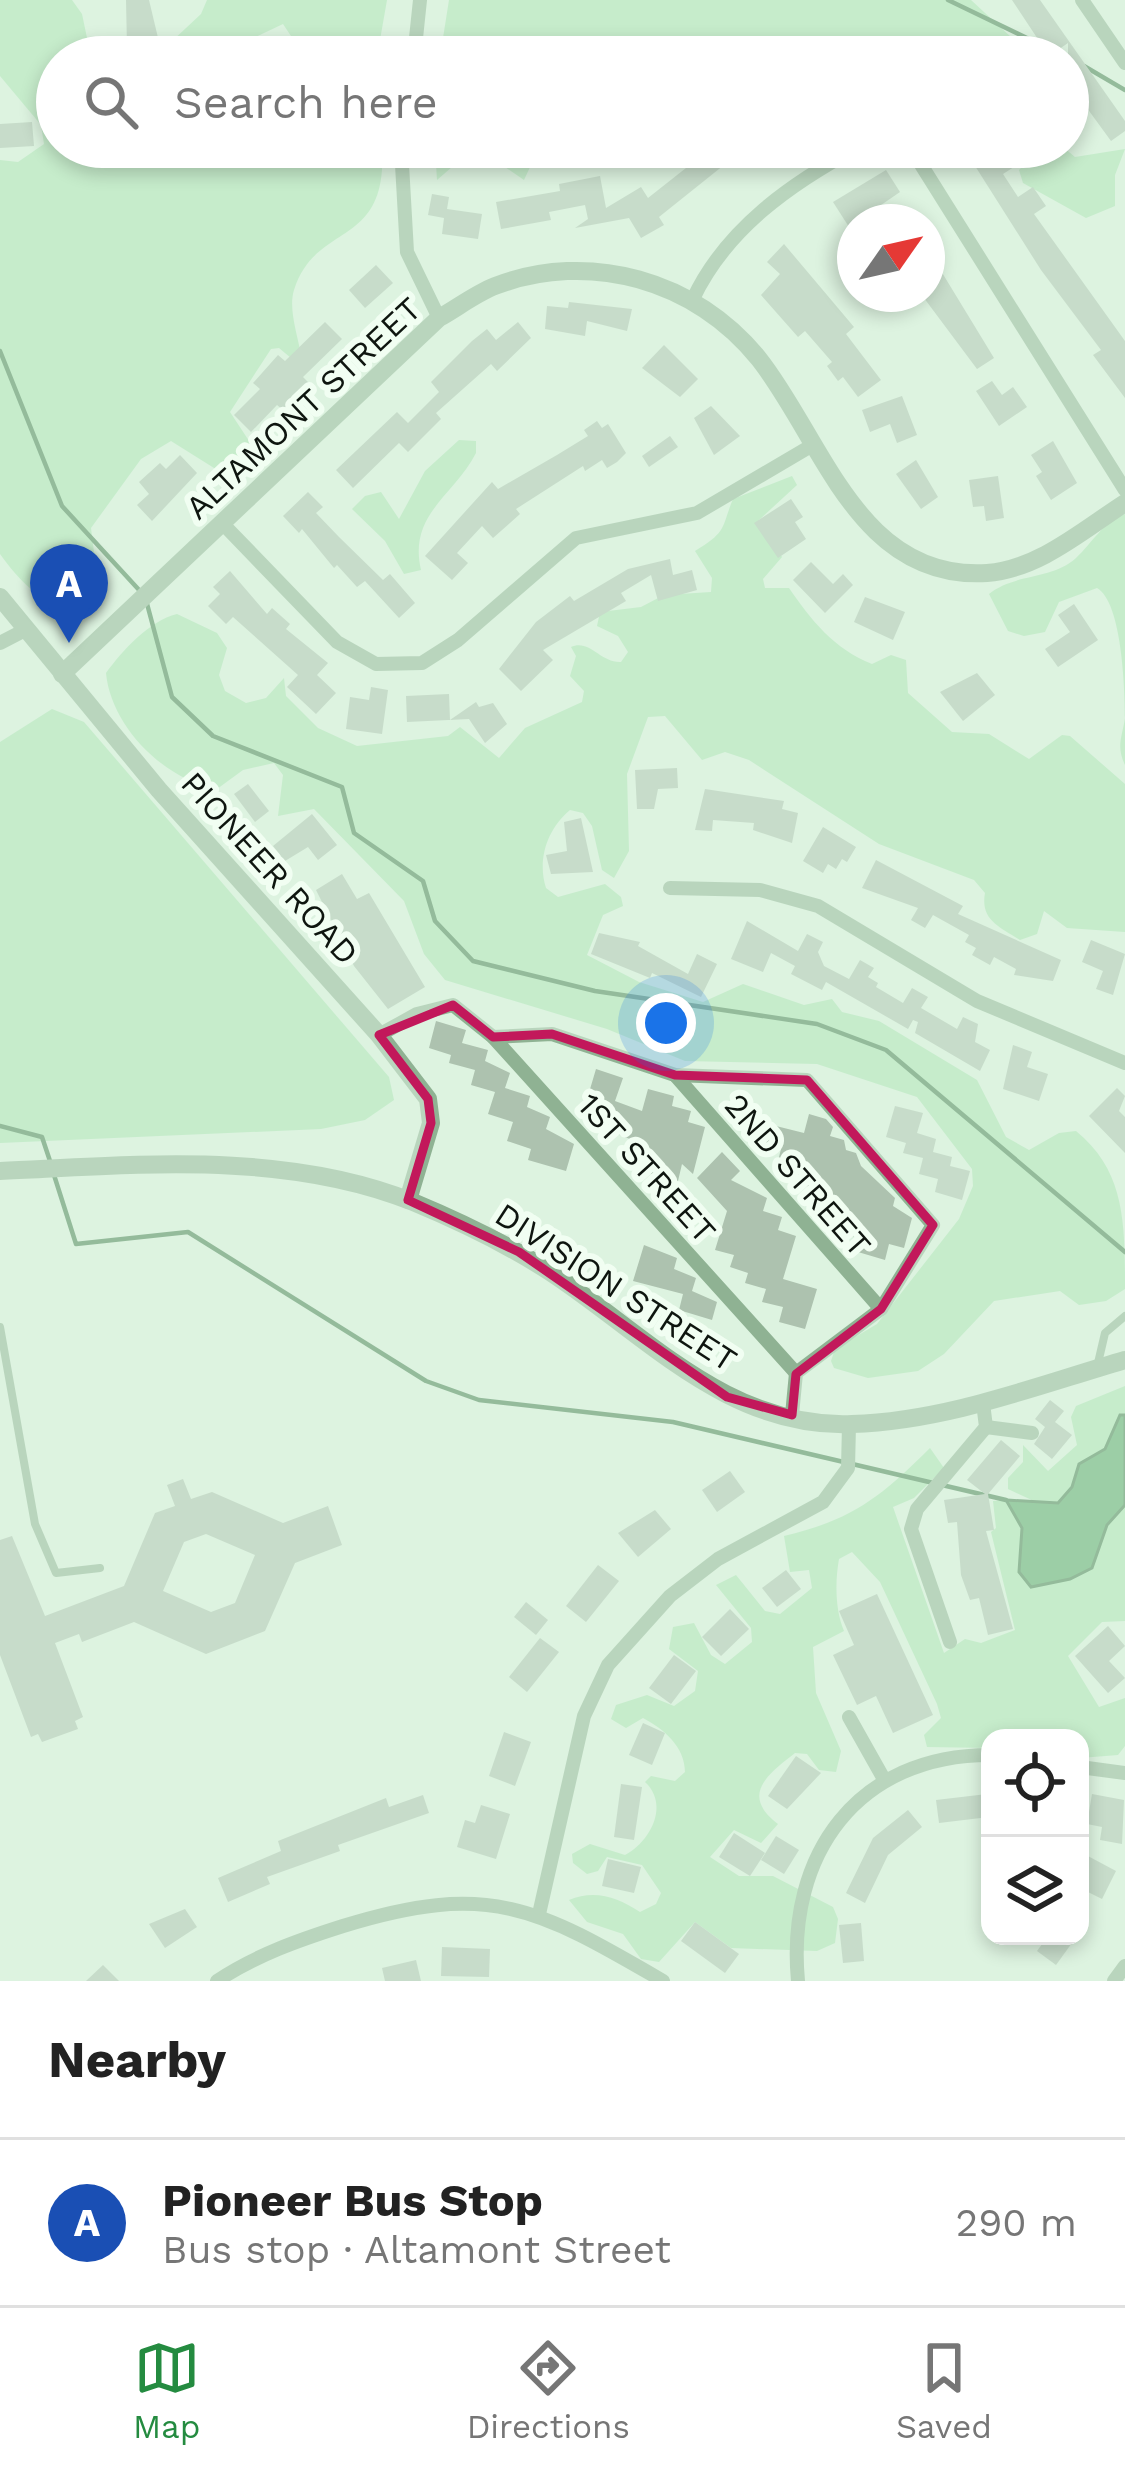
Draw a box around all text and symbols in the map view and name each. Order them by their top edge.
search box [36,36,1089,168]
icon: search [78,69,144,135]
text: Search here [174,76,438,129]
north arrow [837,204,945,312]
street label: ALTAMONT STREET [177,289,429,527]
pin: A [30,544,108,643]
street label: PIONEER ROAD [173,764,367,972]
your location [636,993,696,1053]
street label: 1ST STREET [570,1085,724,1251]
street label: 2ND STREET [717,1086,879,1264]
street label: DIVISION STREET [488,1194,744,1380]
map controls [981,1729,1089,1945]
button: locate [981,1729,1089,1837]
button: layers [981,1837,1089,1945]
text: Nearby [48,2030,226,2089]
text: Pioneer Bus Stop [162,2174,543,2227]
text: A [74,2200,100,2245]
text: 290 m [955,2200,1077,2245]
text: Bus stop · Altamont Street [162,2227,671,2272]
tab: Map [133,2335,200,2446]
tab: Directions [467,2335,630,2446]
tab: Saved [896,2335,992,2446]

